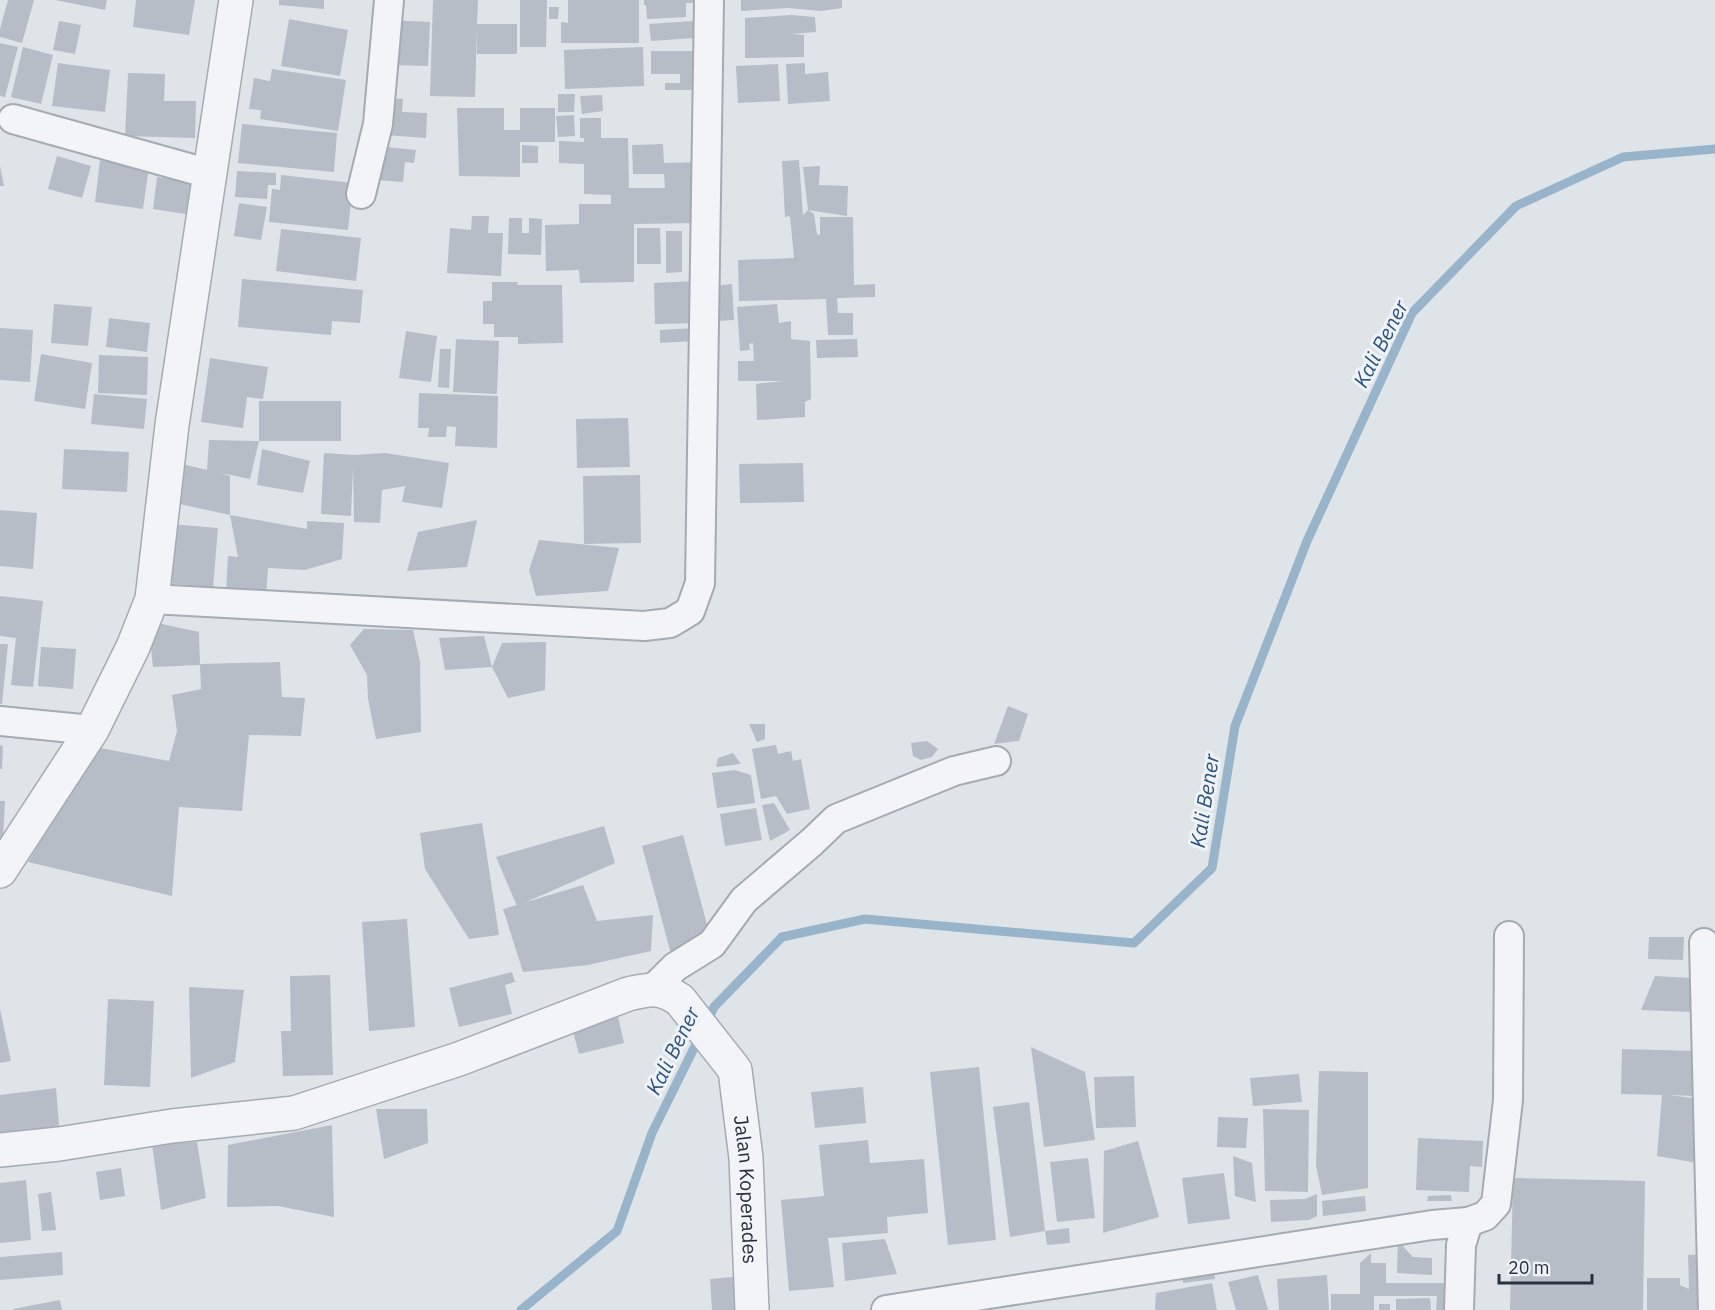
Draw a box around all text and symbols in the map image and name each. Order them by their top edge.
water label: Kali Bener [1346,294,1415,392]
water label: Kali Bener [1183,751,1225,850]
water label: Kali Bener [639,1001,706,1099]
street label: Jalan Koperades [728,1113,764,1265]
scale bar [1499,1247,1592,1285]
text: 20 m [1508,1256,1550,1279]

